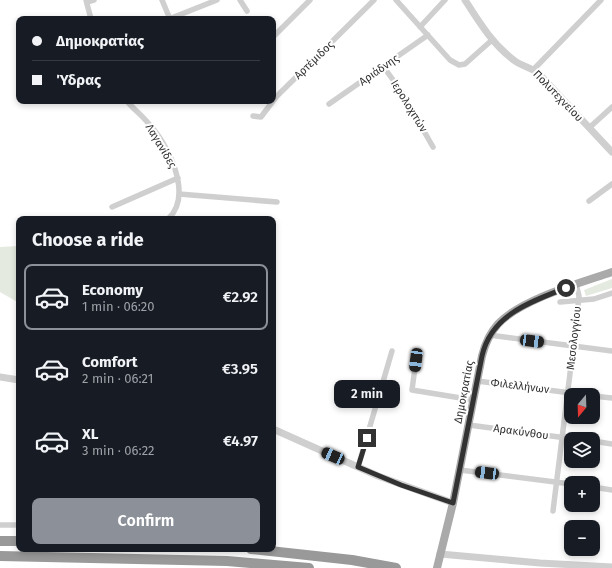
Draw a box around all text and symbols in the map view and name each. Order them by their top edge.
text: Δημοκρατίας [56,32,144,50]
street label: Αρτέμιδος [292,38,336,82]
street label: Αριάδνης [357,52,401,88]
street label: Πολυτεχνείου [530,68,586,124]
text: Ύδρας [56,71,101,89]
street label: Ιερολοχιτών [388,78,431,135]
street label: Λαγανίδες [143,121,179,171]
text: Choose a ride [32,229,144,251]
icon: car [34,279,70,315]
route start [557,279,575,297]
text: Economy [82,281,143,299]
text: €2.92 [223,288,258,306]
text: 1 min · 06:20 [82,299,155,314]
street label: Μεσολογγίου [564,305,584,371]
car [519,334,545,348]
car [409,347,423,373]
icon: car [34,351,70,387]
text: Comfort [82,353,138,371]
street label: Δημοκρατίας [452,359,476,425]
text: €3.95 [222,360,258,378]
text: 2 min · 06:21 [82,371,153,386]
street label: Φιλελλήνων [490,376,551,396]
callout: 2 min [334,380,400,408]
text: 2 min [351,386,383,401]
north arrow [564,388,600,424]
map controls [564,388,600,556]
street label: Αρακύνθου [493,422,549,442]
icon: car [34,423,70,459]
text: XL [82,425,98,443]
route end [358,429,376,447]
text: €4.97 [223,432,258,450]
button: layers [564,432,600,468]
text: 3 min · 06:22 [82,443,155,458]
car [320,446,346,466]
car [474,466,500,480]
button: + [564,476,600,512]
button: Confirm [32,498,260,544]
button: − [564,520,600,556]

